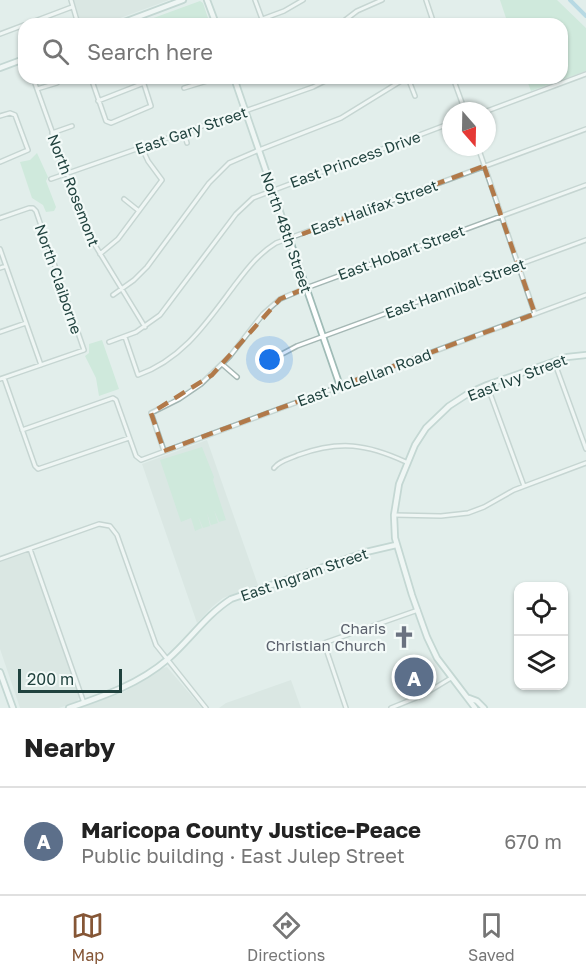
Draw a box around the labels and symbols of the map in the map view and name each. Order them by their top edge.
street label: East Gary Street [133,102,249,158]
north arrow [442,102,496,156]
street label: East Princess Drive [287,127,423,191]
street label: North Rosemont [44,131,104,249]
street label: North 48th Street [258,169,316,295]
street label: East Halifax Street [308,176,440,238]
street label: East Hobart Street [335,221,467,283]
street label: North Claiborne [32,222,86,337]
street label: East Hannibal Street [382,254,528,322]
street label: East McLellan Road [295,344,433,410]
your location [255,345,284,374]
street label: East Ivy Street [465,350,569,404]
street label: East Ingram Street [238,544,370,604]
place label: Charis Christian Church [266,619,386,654]
church icon: Charis Christian Church [391,624,417,650]
pin: A [394,654,434,700]
scale bar [18,666,122,694]

